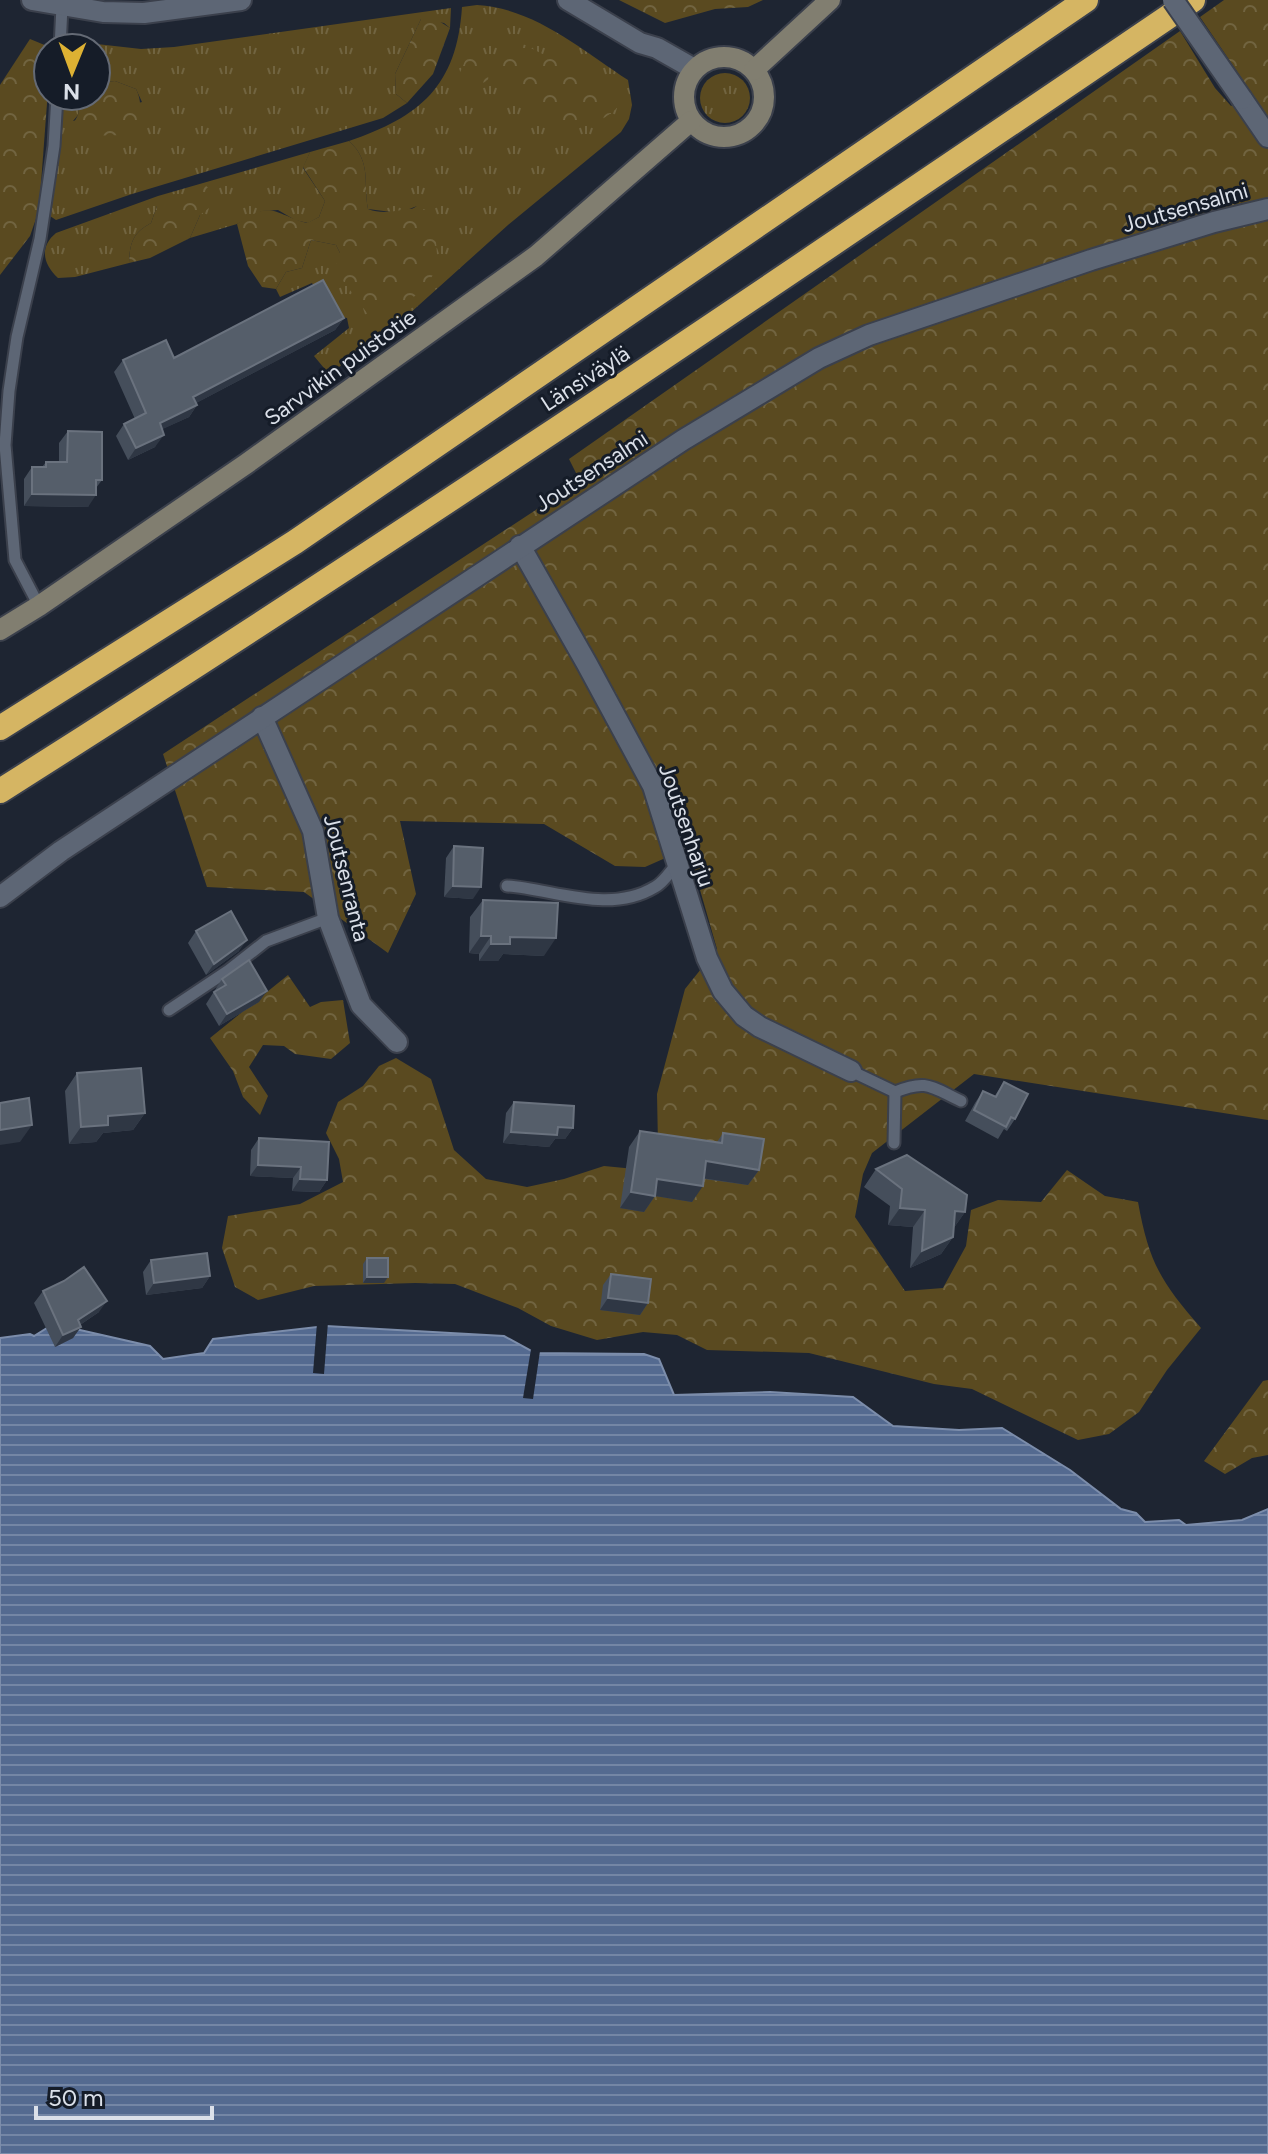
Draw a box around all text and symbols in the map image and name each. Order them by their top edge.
north arrow [32,32,112,112]
text: N [63,78,80,105]
street label: Joutsensalmi [1119,177,1251,238]
street label: Sarvvikin puistotie [259,303,421,431]
street label: Länsiväylä [536,340,635,417]
street label: Joutsensalmi [530,425,653,518]
street label: Joutsenharju [653,760,720,890]
street label: Joutsenranta [318,812,375,944]
scale bar [36,2070,212,2120]
text: 50 m [48,2083,104,2112]

